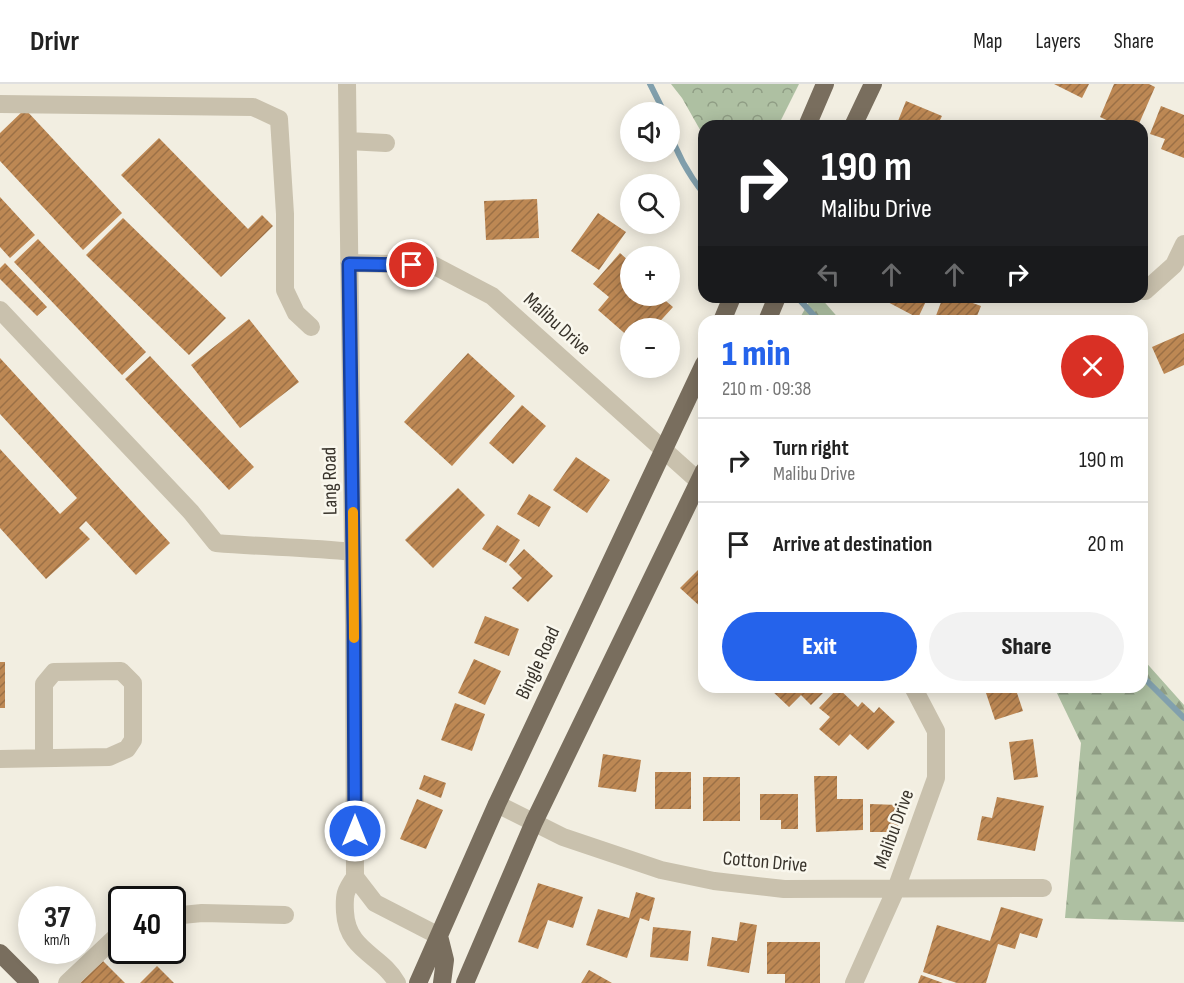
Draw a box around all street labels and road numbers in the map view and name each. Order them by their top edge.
street label: Malibu Drive [518,288,596,360]
street label: Lang Road [317,447,343,515]
street label: Bingle Road [511,623,565,703]
street label: Malibu Drive [869,786,919,872]
street label: Cotton Drive [722,846,808,878]

